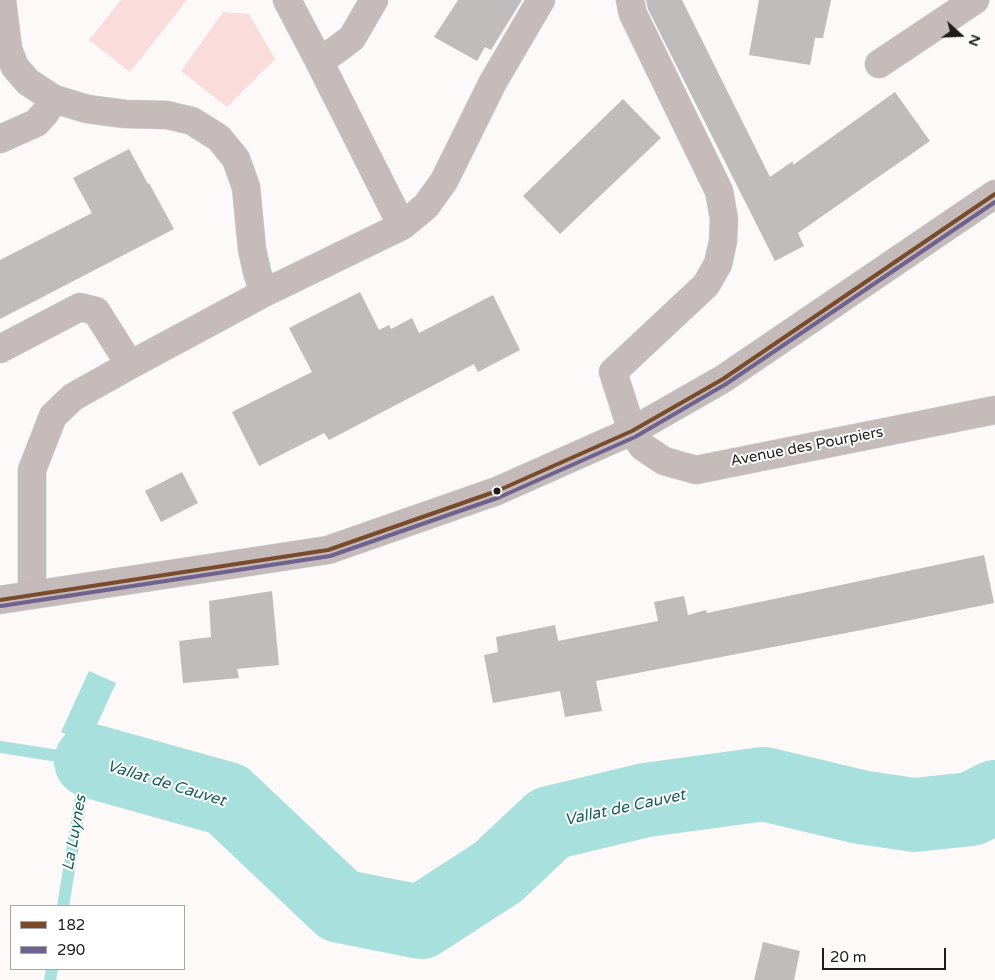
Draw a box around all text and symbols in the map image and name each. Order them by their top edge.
north arrow [935,10,985,60]
text: N [965,32,984,48]
street label: Avenue des Pourpiers [729,423,885,471]
unlabelled marker [492,486,502,496]
water label: Vallat de Cauvet [104,757,228,811]
water label: Vallat de Cauvet [563,786,687,830]
water label: La Luynes [59,794,91,872]
legend [10,905,185,970]
text: 182 [57,916,85,934]
scale bar [825,938,949,970]
text: 290 [57,941,85,959]
text: 20 m [830,948,867,966]

